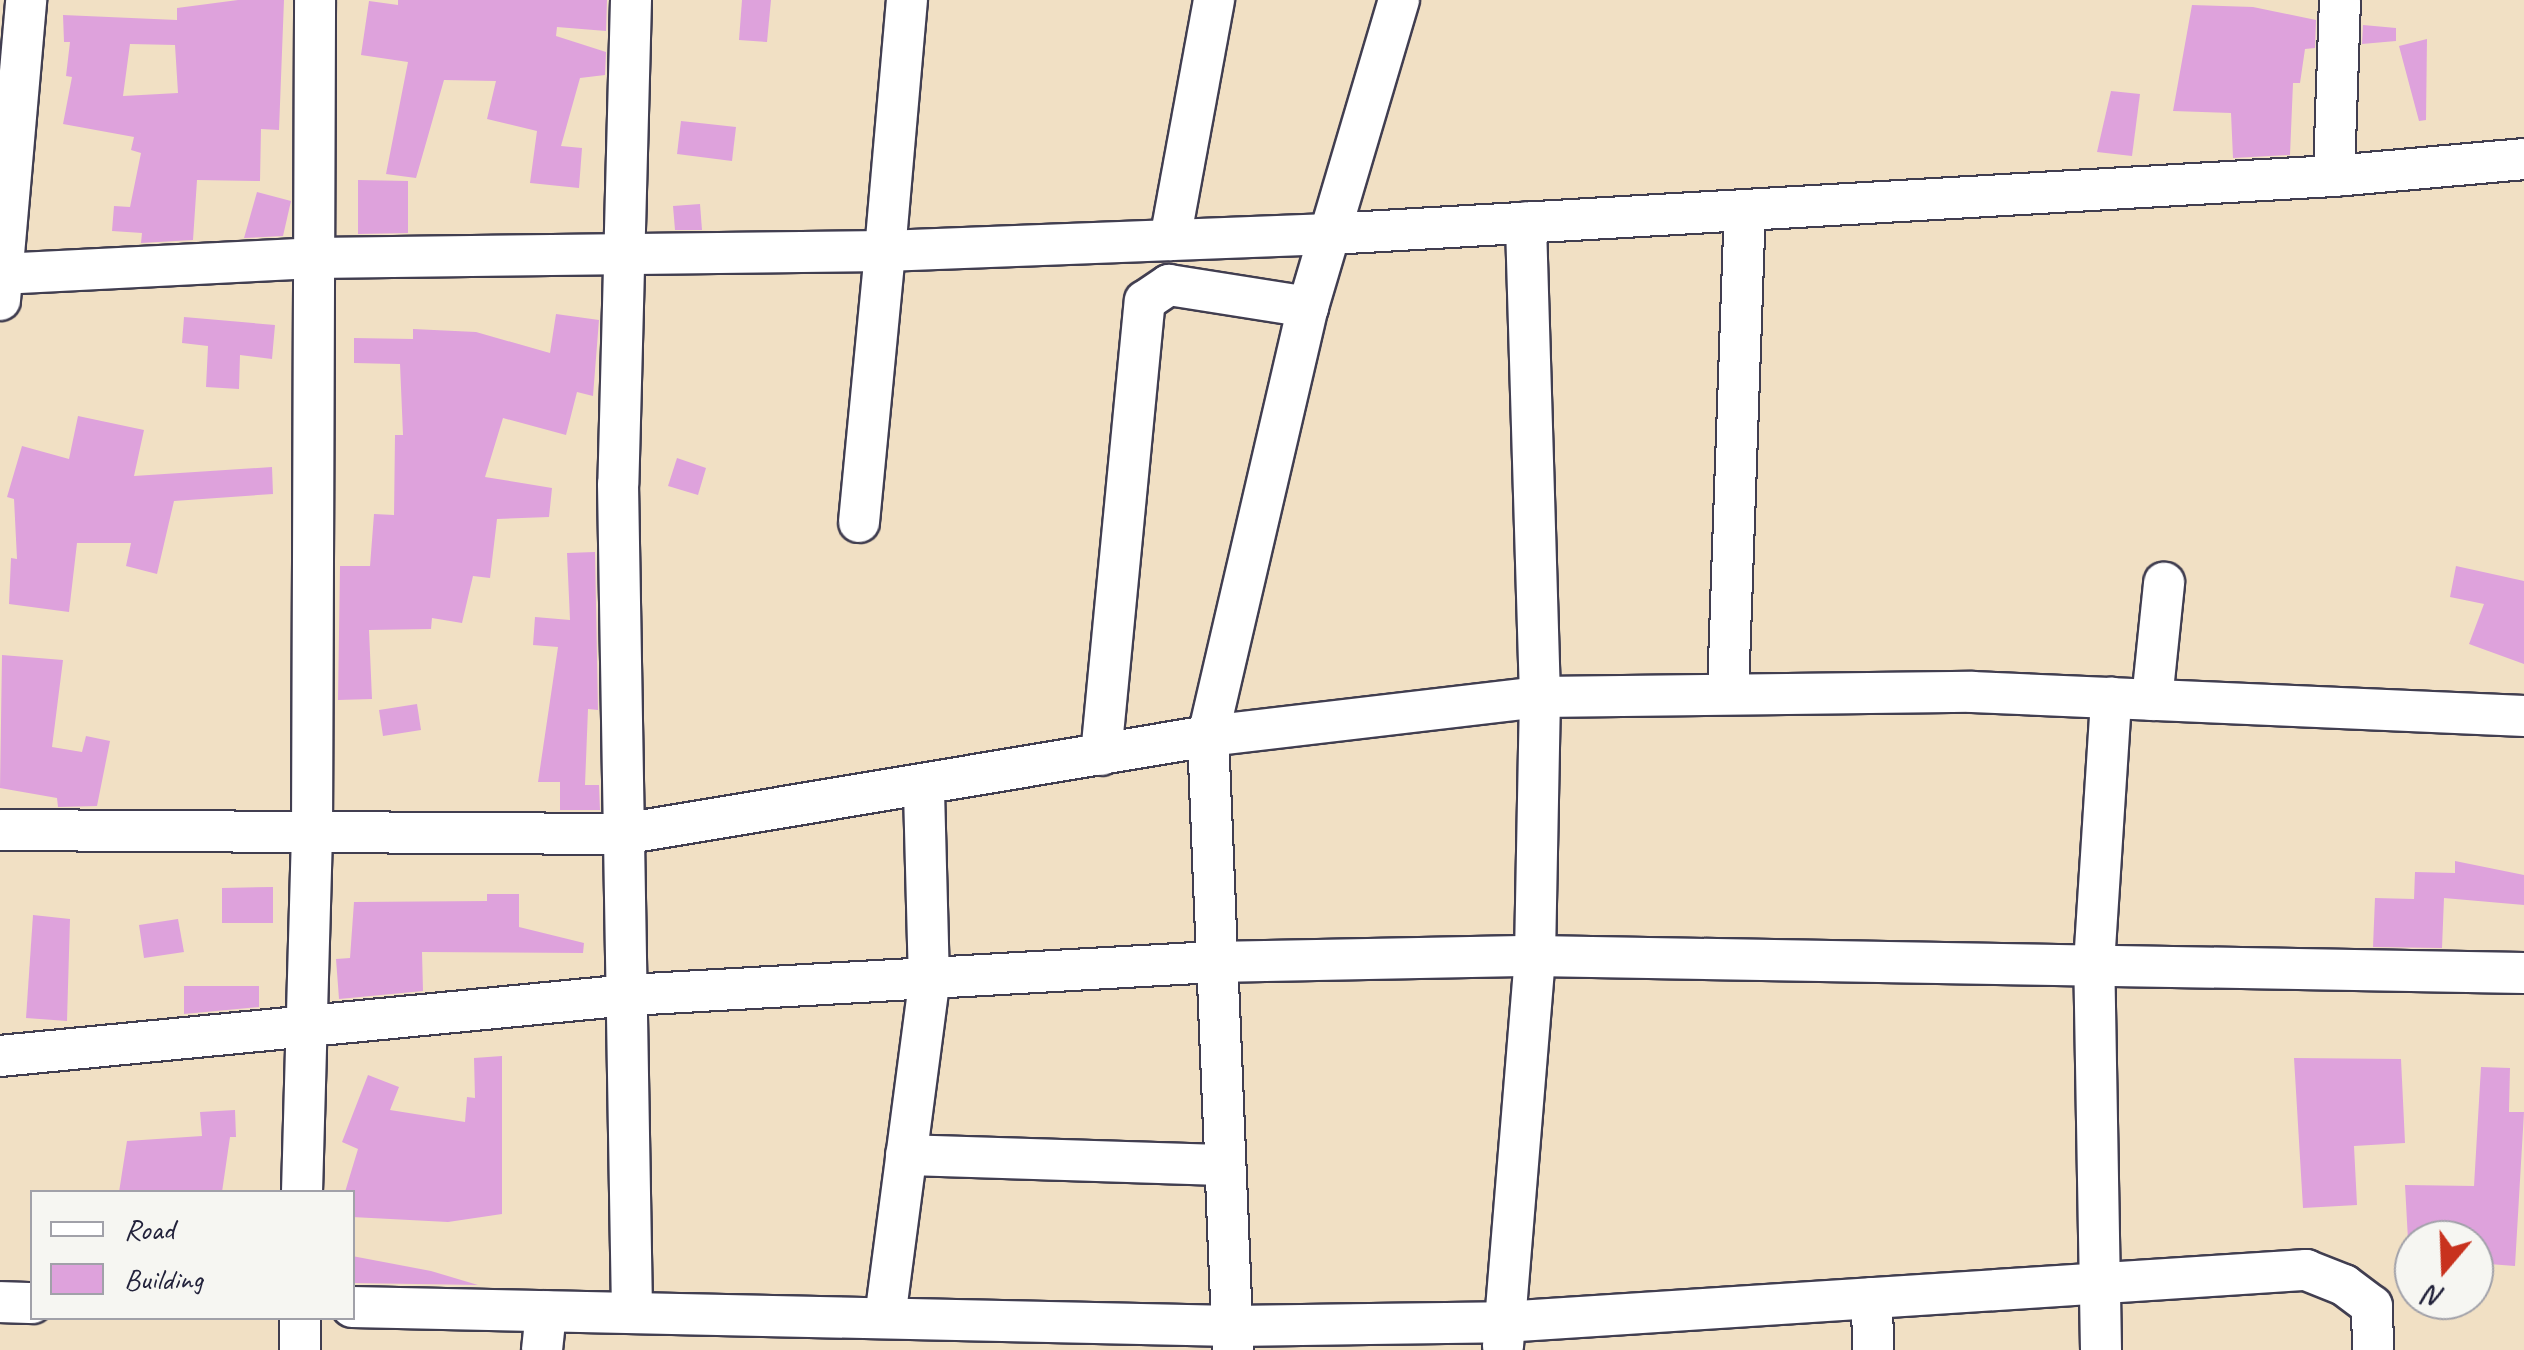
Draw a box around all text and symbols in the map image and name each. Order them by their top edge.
legend [30,1190,355,1320]
text: Road [124,1210,174,1248]
north arrow [2394,1220,2494,1320]
text: Building [124,1260,203,1298]
text: N [2421,1278,2449,1316]

